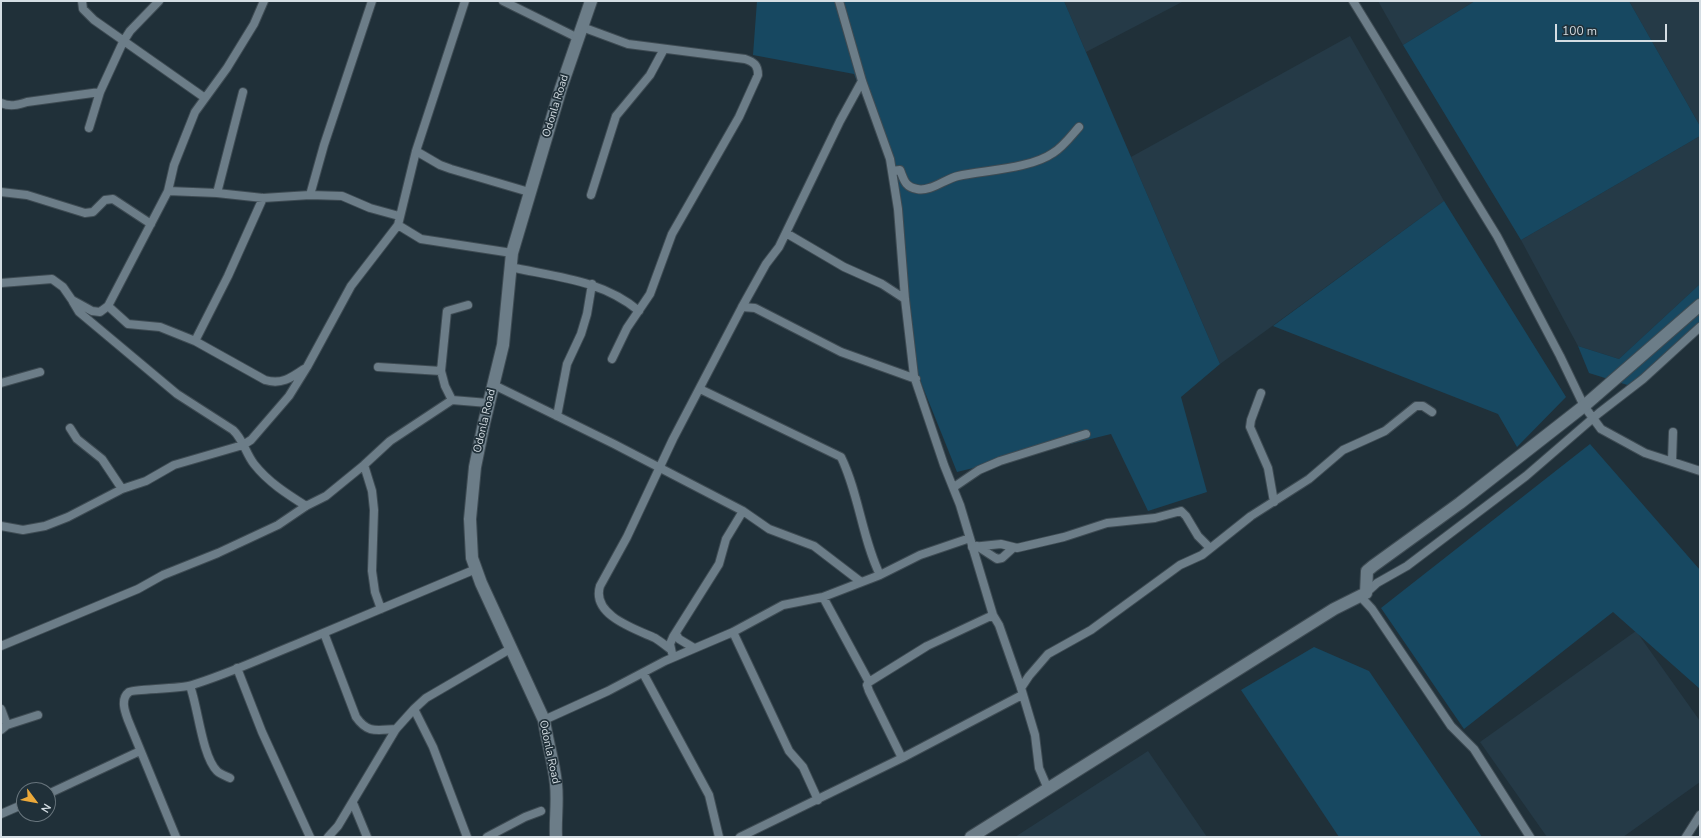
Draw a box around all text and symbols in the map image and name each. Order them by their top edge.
scale bar [1557,16,1669,42]
text: 100 m [1562,23,1597,39]
street label: Odonla Road [540,73,572,139]
street label: Odonla Road [471,388,499,454]
street label: Odonla Road [536,719,562,785]
north arrow [16,782,56,822]
text: N [37,801,54,816]

